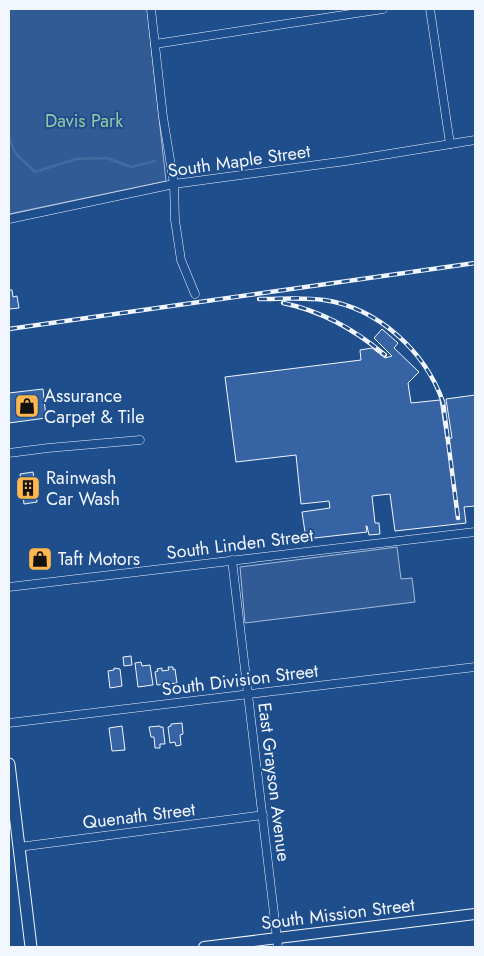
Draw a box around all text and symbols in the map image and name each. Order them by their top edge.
park label: Davis Park [45,108,123,134]
street label: South Maple Street [166,138,313,184]
place label: Assurance Carpet & Tile [44,383,144,430]
shop icon: Assurance Carpet & Tile [14,393,40,419]
place label: Rainwash Car Wash [46,465,120,512]
building icon: Rainwash Car Wash [15,475,41,501]
street label: South Linden Street [165,522,316,566]
shop icon: Taft Motors [27,546,53,572]
place label: Taft Motors [58,546,140,572]
street label: South Division Street [160,657,320,702]
street label: East Grayson Avenue [251,701,297,863]
street label: Quenath Street [81,796,197,836]
street label: South Mission Street [260,892,417,936]

